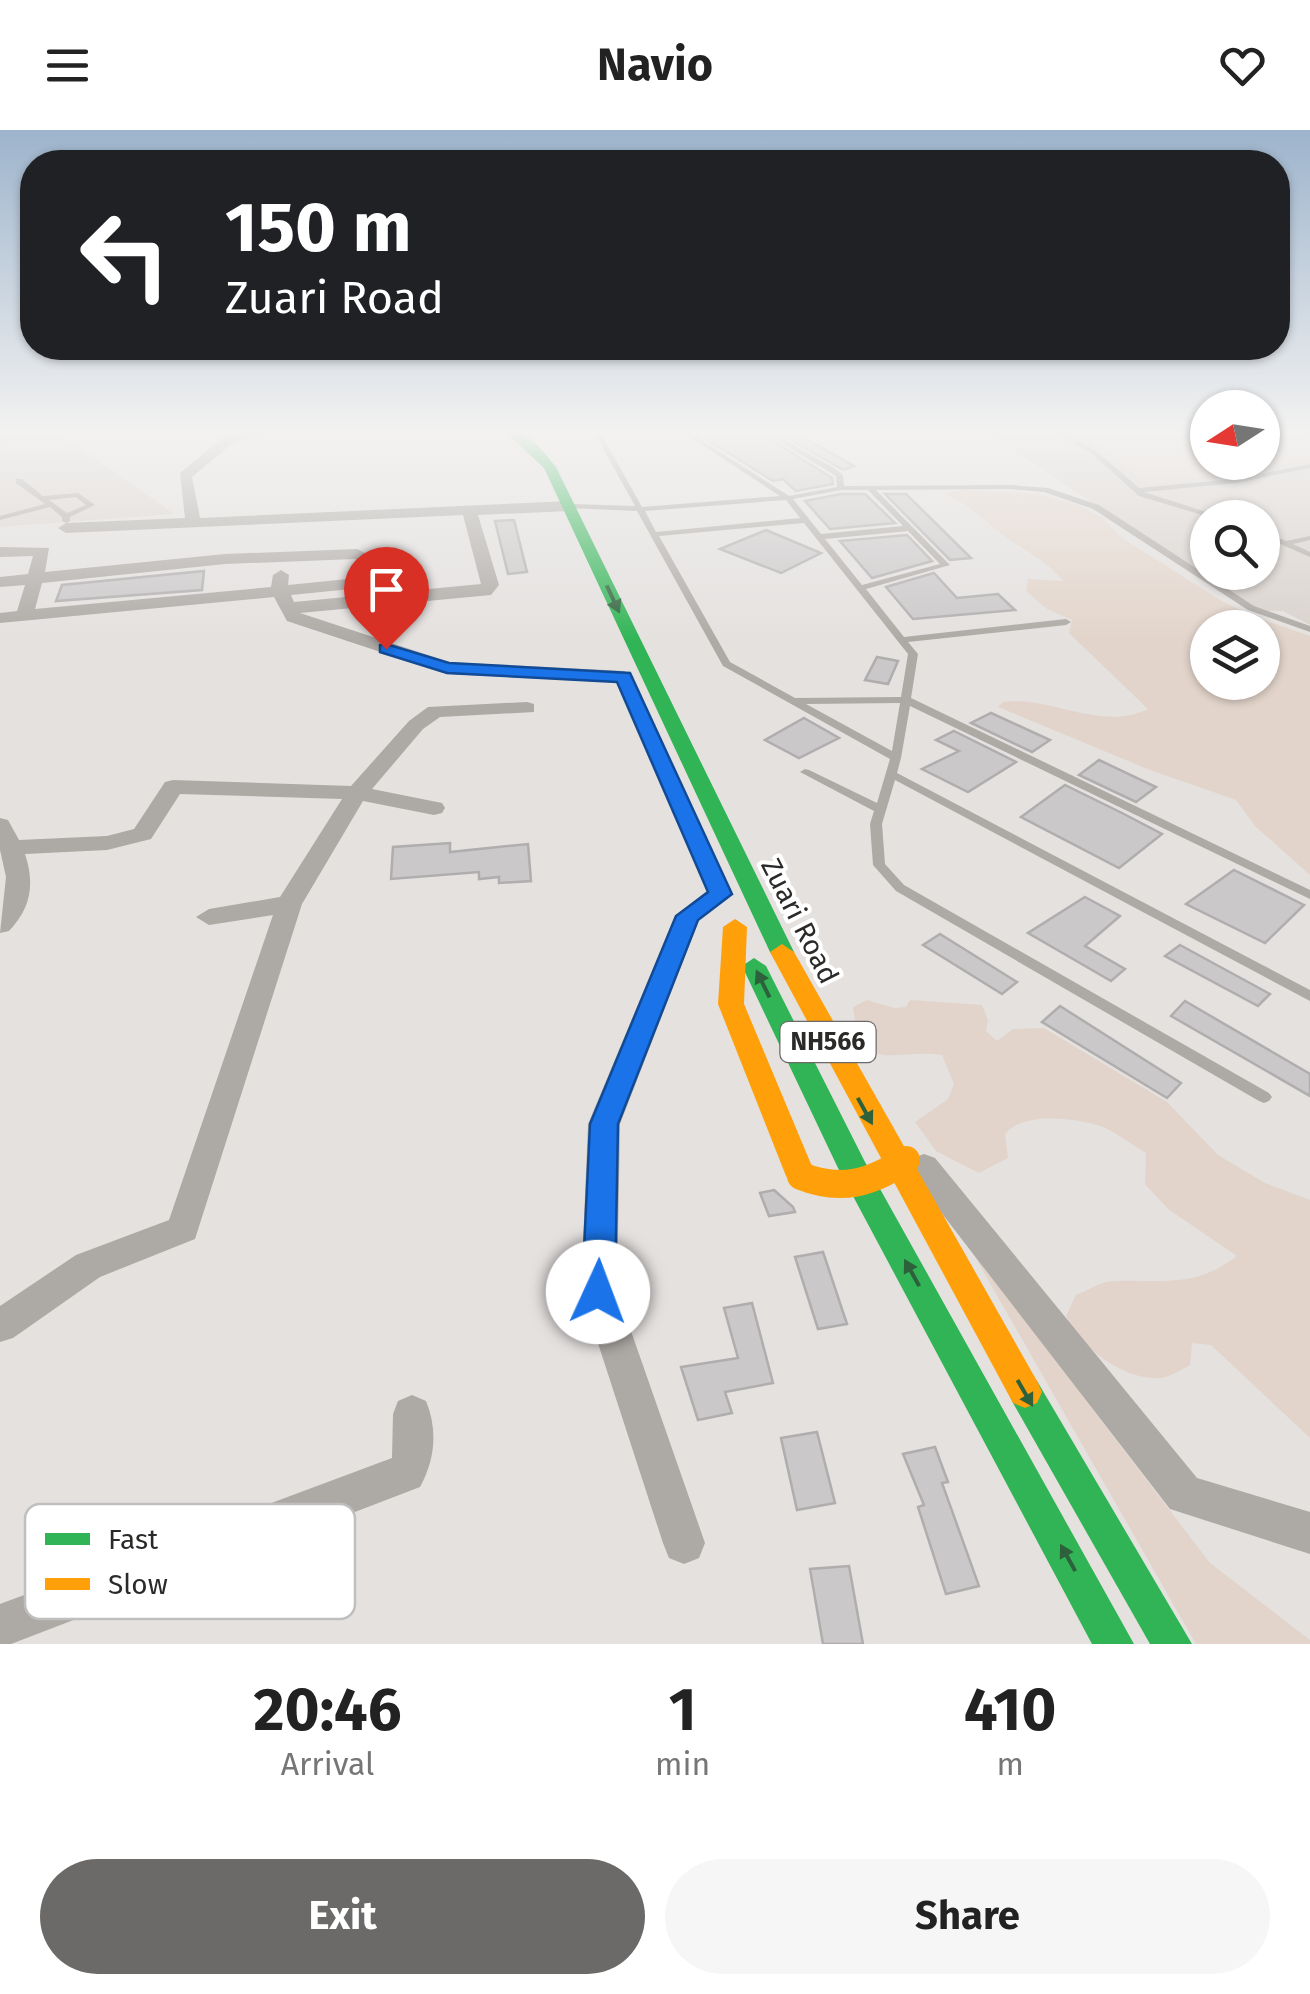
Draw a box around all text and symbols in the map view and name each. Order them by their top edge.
icon: menu [40,38,95,93]
text: Navio [597,38,713,92]
icon: heart [1215,38,1270,93]
text: 150 m [225,186,412,270]
icon: left [60,190,190,320]
text: Zuari Road [225,271,444,325]
north arrow [1190,390,1280,480]
map controls [1190,390,1280,700]
button: search [1190,500,1280,590]
pin [344,547,429,650]
icon: arrive [359,562,414,617]
one-way arrow [605,585,622,614]
button: layers [1190,610,1280,700]
street label: Zuari Road [754,853,846,989]
one-way arrow [755,970,772,999]
road number: NH566 [780,1022,876,1062]
one-way arrow [856,1096,873,1125]
position arrow [546,1240,650,1344]
one-way arrow [903,1259,920,1288]
one-way arrow [1016,1379,1033,1407]
legend [25,1504,355,1619]
text: Fast [108,1523,159,1556]
one-way arrow [1059,1544,1076,1573]
text: Slow [108,1568,168,1601]
text: 20:46 [254,1674,402,1746]
text: 1 [669,1674,697,1746]
text: 410 [964,1674,1056,1746]
text: Arrival [281,1745,374,1783]
text: min [655,1745,710,1783]
text: m [996,1745,1024,1783]
button: Exit [40,1859,645,1974]
button: Share [665,1859,1270,1974]

